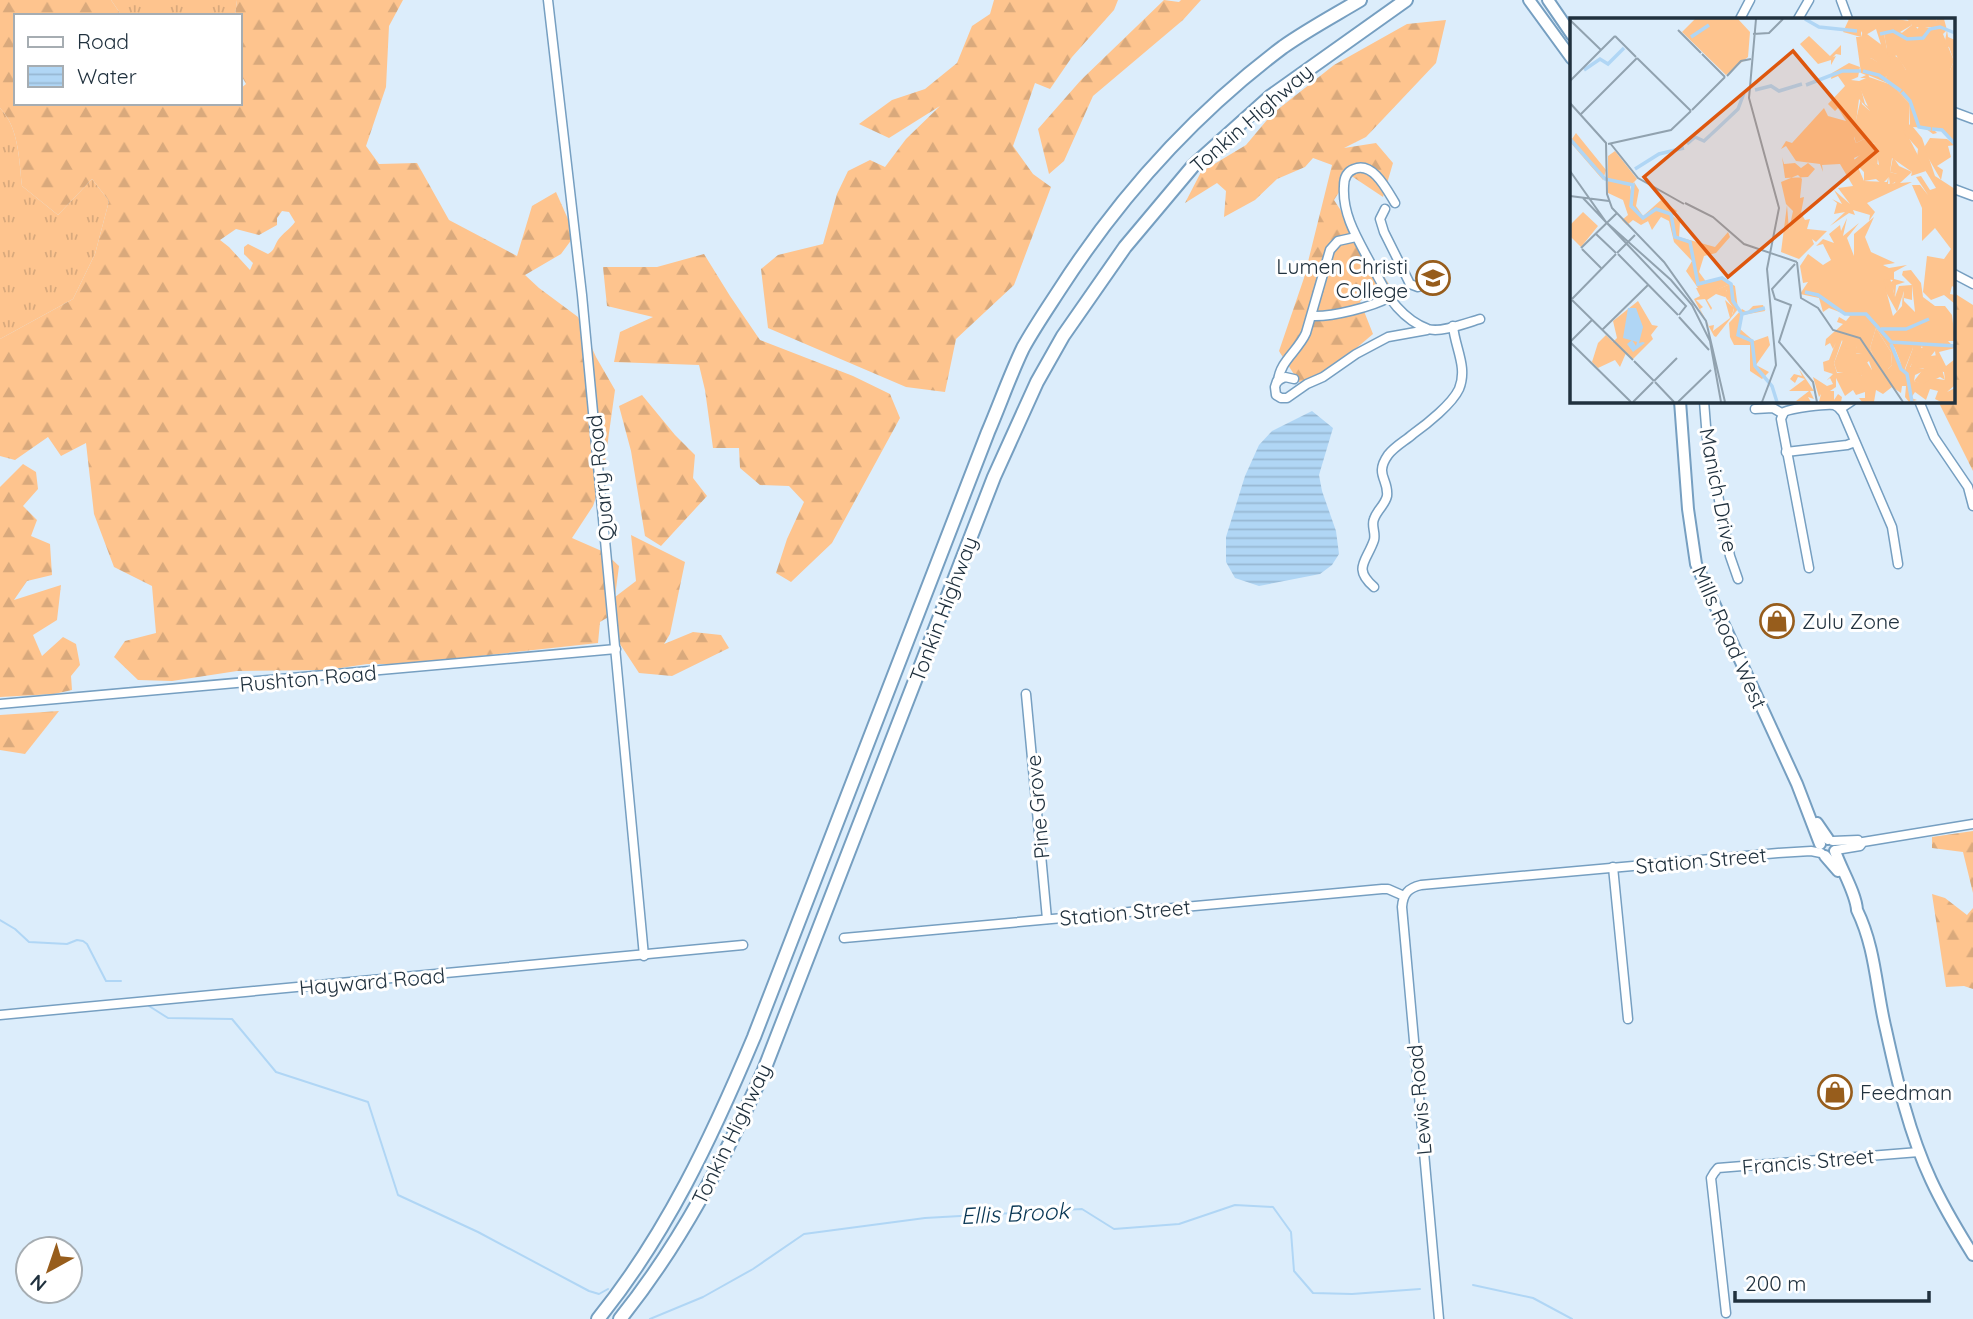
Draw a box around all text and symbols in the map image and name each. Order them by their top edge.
legend [14,14,242,105]
inset map [1570,18,1955,402]
text: Road [77,28,129,54]
street label: Tonkin Highway [1184,58,1318,178]
text: Water [77,63,137,89]
place label: Lumen Christi College [1276,253,1408,303]
school or university icon: Lumen Christi College [1414,259,1452,297]
street label: Quarry Road [580,414,620,542]
street label: Manich Drive [1694,426,1744,554]
street label: Tonkin Highway [903,533,983,685]
street label: Mills Road West [1687,561,1773,713]
shop icon: Zulu Zone [1758,602,1796,640]
place label: Zulu Zone [1802,608,1900,634]
street label: Rushton Road [238,659,378,697]
street label: Pine Grove [1019,754,1055,860]
street label: Station Street [1635,841,1767,879]
street label: Station Street [1059,893,1191,931]
street label: Hayward Road [298,962,446,1000]
street label: Lewis Road [1401,1044,1437,1156]
street label: Tonkin Highway [686,1059,776,1209]
shop icon: Feedman [1816,1073,1854,1111]
place label: Feedman [1860,1079,1952,1105]
street label: Francis Street [1741,1142,1875,1180]
water label: Ellis Brook [960,1196,1072,1230]
north arrow [14,1235,84,1305]
scale bar [1735,1260,1929,1304]
text: N [25,1269,51,1297]
text: 200 m [1745,1270,1807,1296]

